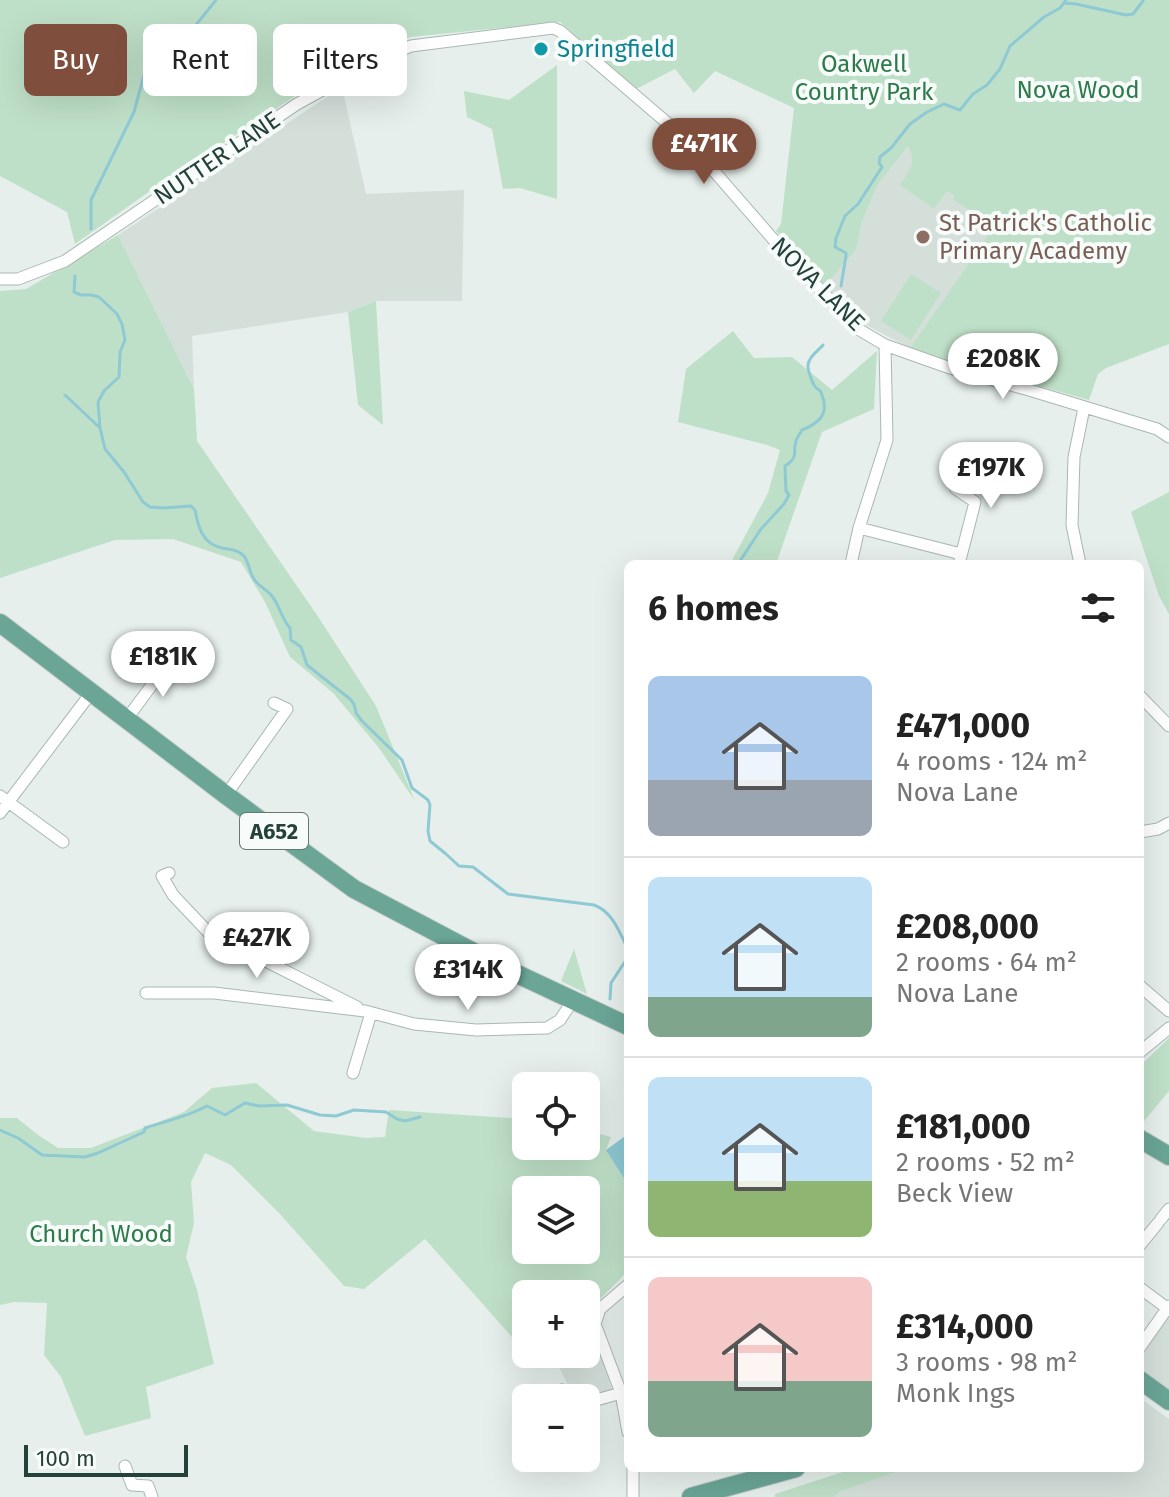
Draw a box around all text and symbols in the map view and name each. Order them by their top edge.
chip: Buy [24,24,127,96]
chip: Rent [143,24,257,96]
chip: Filters [273,24,407,96]
place label: Springfield [557,35,675,63]
marker: Springfield [532,40,550,58]
park label: Oakwell Country Park [795,50,934,106]
park label: Nova Wood [1016,76,1140,104]
street label: NUTTER LANE [149,106,285,210]
pin: £471K [648,118,760,186]
text: £471K [670,128,738,159]
place label: St Patrick's Catholic Primary Academy [939,209,1152,265]
marker: St Patrick's Catholic Primary Academy [914,228,932,246]
street label: NOVA LANE [765,231,871,337]
pin: £208K [947,333,1059,401]
text: £208K [966,343,1040,374]
pin: £197K [935,442,1047,510]
text: £197K [957,452,1025,483]
icon: filters [1076,586,1120,630]
text: 6 homes [648,588,779,629]
pin: £181K [107,631,219,699]
text: £181K [129,641,197,672]
text: £471,000 [896,705,1030,746]
icon: home [712,708,808,804]
text: 4 rooms · 124 m² [896,746,1088,777]
text: Nova Lane [896,777,1019,808]
road number: A652 [240,813,308,849]
text: £208,000 [896,906,1039,947]
icon: home [712,909,808,1005]
pin: £427K [201,912,313,980]
text: £427K [222,922,292,953]
pin: £314K [412,944,524,1012]
text: 2 rooms · 64 m² [896,947,1077,978]
text: £314K [433,954,503,985]
text: Nova Lane [896,978,1019,1009]
map controls [512,1072,600,1472]
button: locate [512,1072,600,1160]
text: £181,000 [896,1106,1031,1147]
icon: home [712,1109,808,1205]
text: 2 rooms · 52 m² [896,1147,1075,1178]
button: layers [512,1176,600,1264]
text: Beck View [896,1178,1013,1209]
park label: Church Wood [29,1220,173,1248]
button: + [512,1280,600,1368]
text: £314,000 [896,1306,1034,1347]
icon: home [712,1309,808,1405]
text: 3 rooms · 98 m² [896,1347,1077,1378]
text: Monk Ings [896,1378,1015,1409]
button: − [512,1384,600,1472]
scale bar [24,1441,188,1477]
text: 100 m [36,1445,95,1472]

